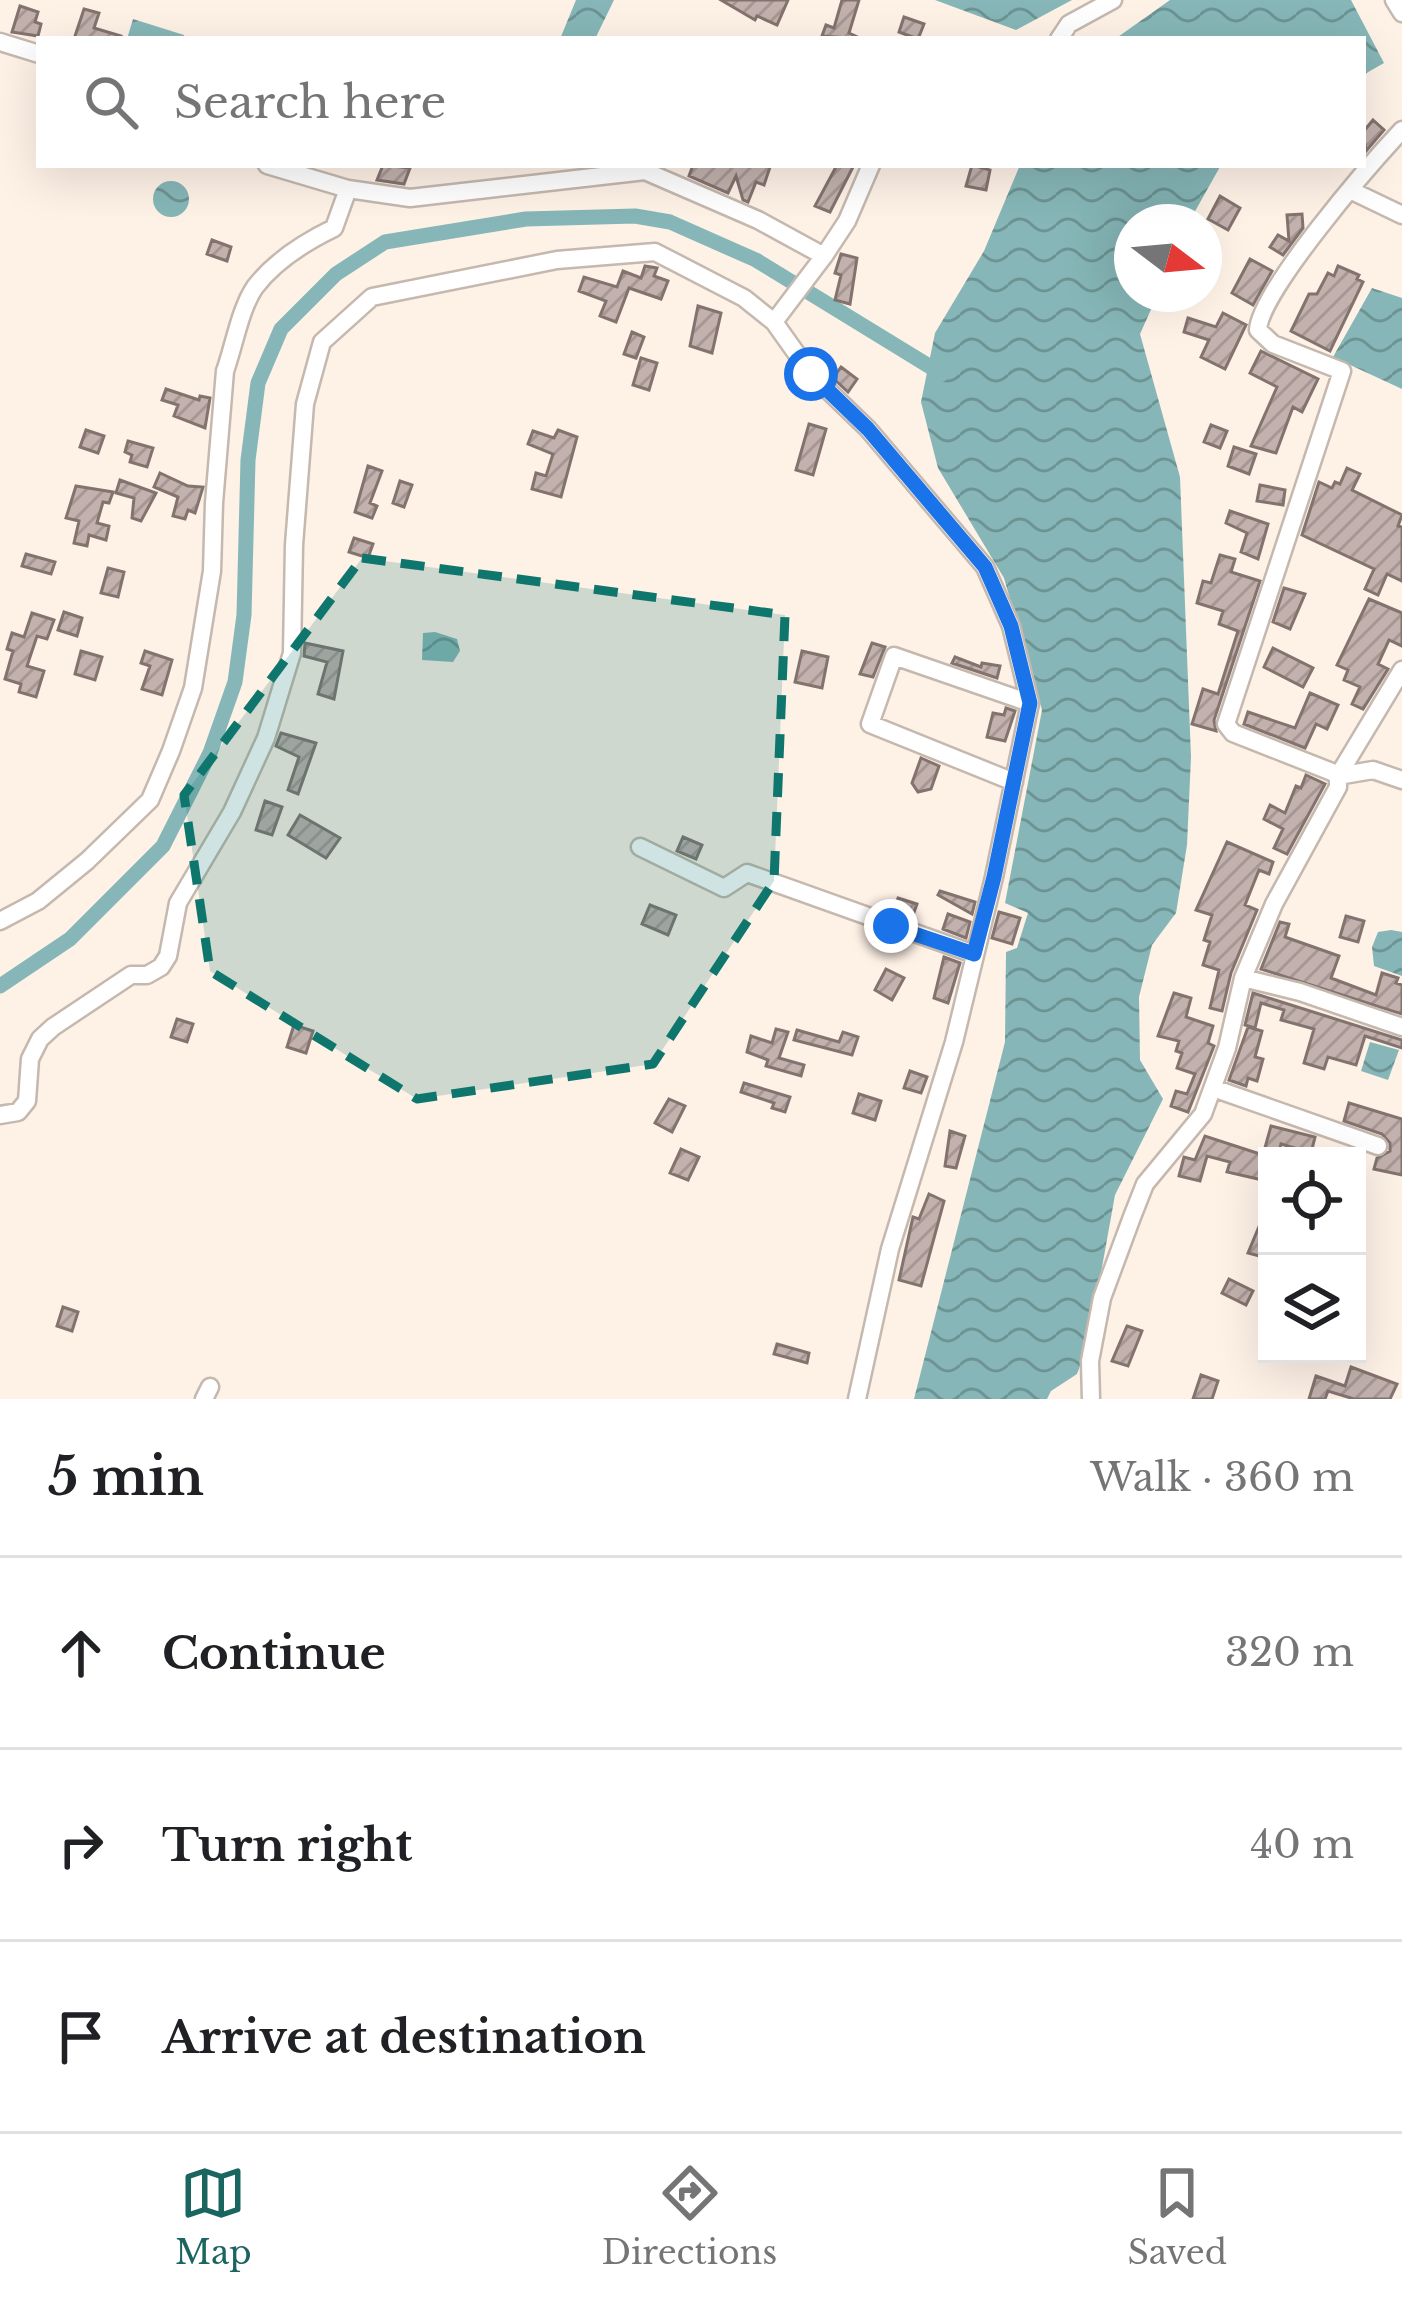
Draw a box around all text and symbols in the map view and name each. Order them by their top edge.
search box [36,36,1366,168]
icon: search [78,69,144,135]
text: Search here [174,74,446,130]
north arrow [1114,204,1222,312]
route start [784,347,838,401]
route end [864,899,918,953]
map controls [1258,1147,1366,1363]
button: locate [1258,1147,1366,1255]
button: layers [1258,1255,1366,1363]
text: 5 min [48,1446,204,1509]
text: Walk · 360 m [1090,1453,1354,1502]
icon: ahead [48,1620,114,1686]
text: Continue [162,1625,386,1681]
text: 320 m [1225,1628,1354,1677]
icon: right [48,1812,114,1878]
text: Turn right [162,1817,412,1873]
text: 40 m [1250,1820,1354,1869]
icon: arrive [48,2004,114,2070]
text: Arrive at destination [162,2009,646,2065]
tab: Map [175,2160,252,2273]
tab: Directions [602,2160,777,2273]
tab: Saved [1127,2160,1227,2273]

